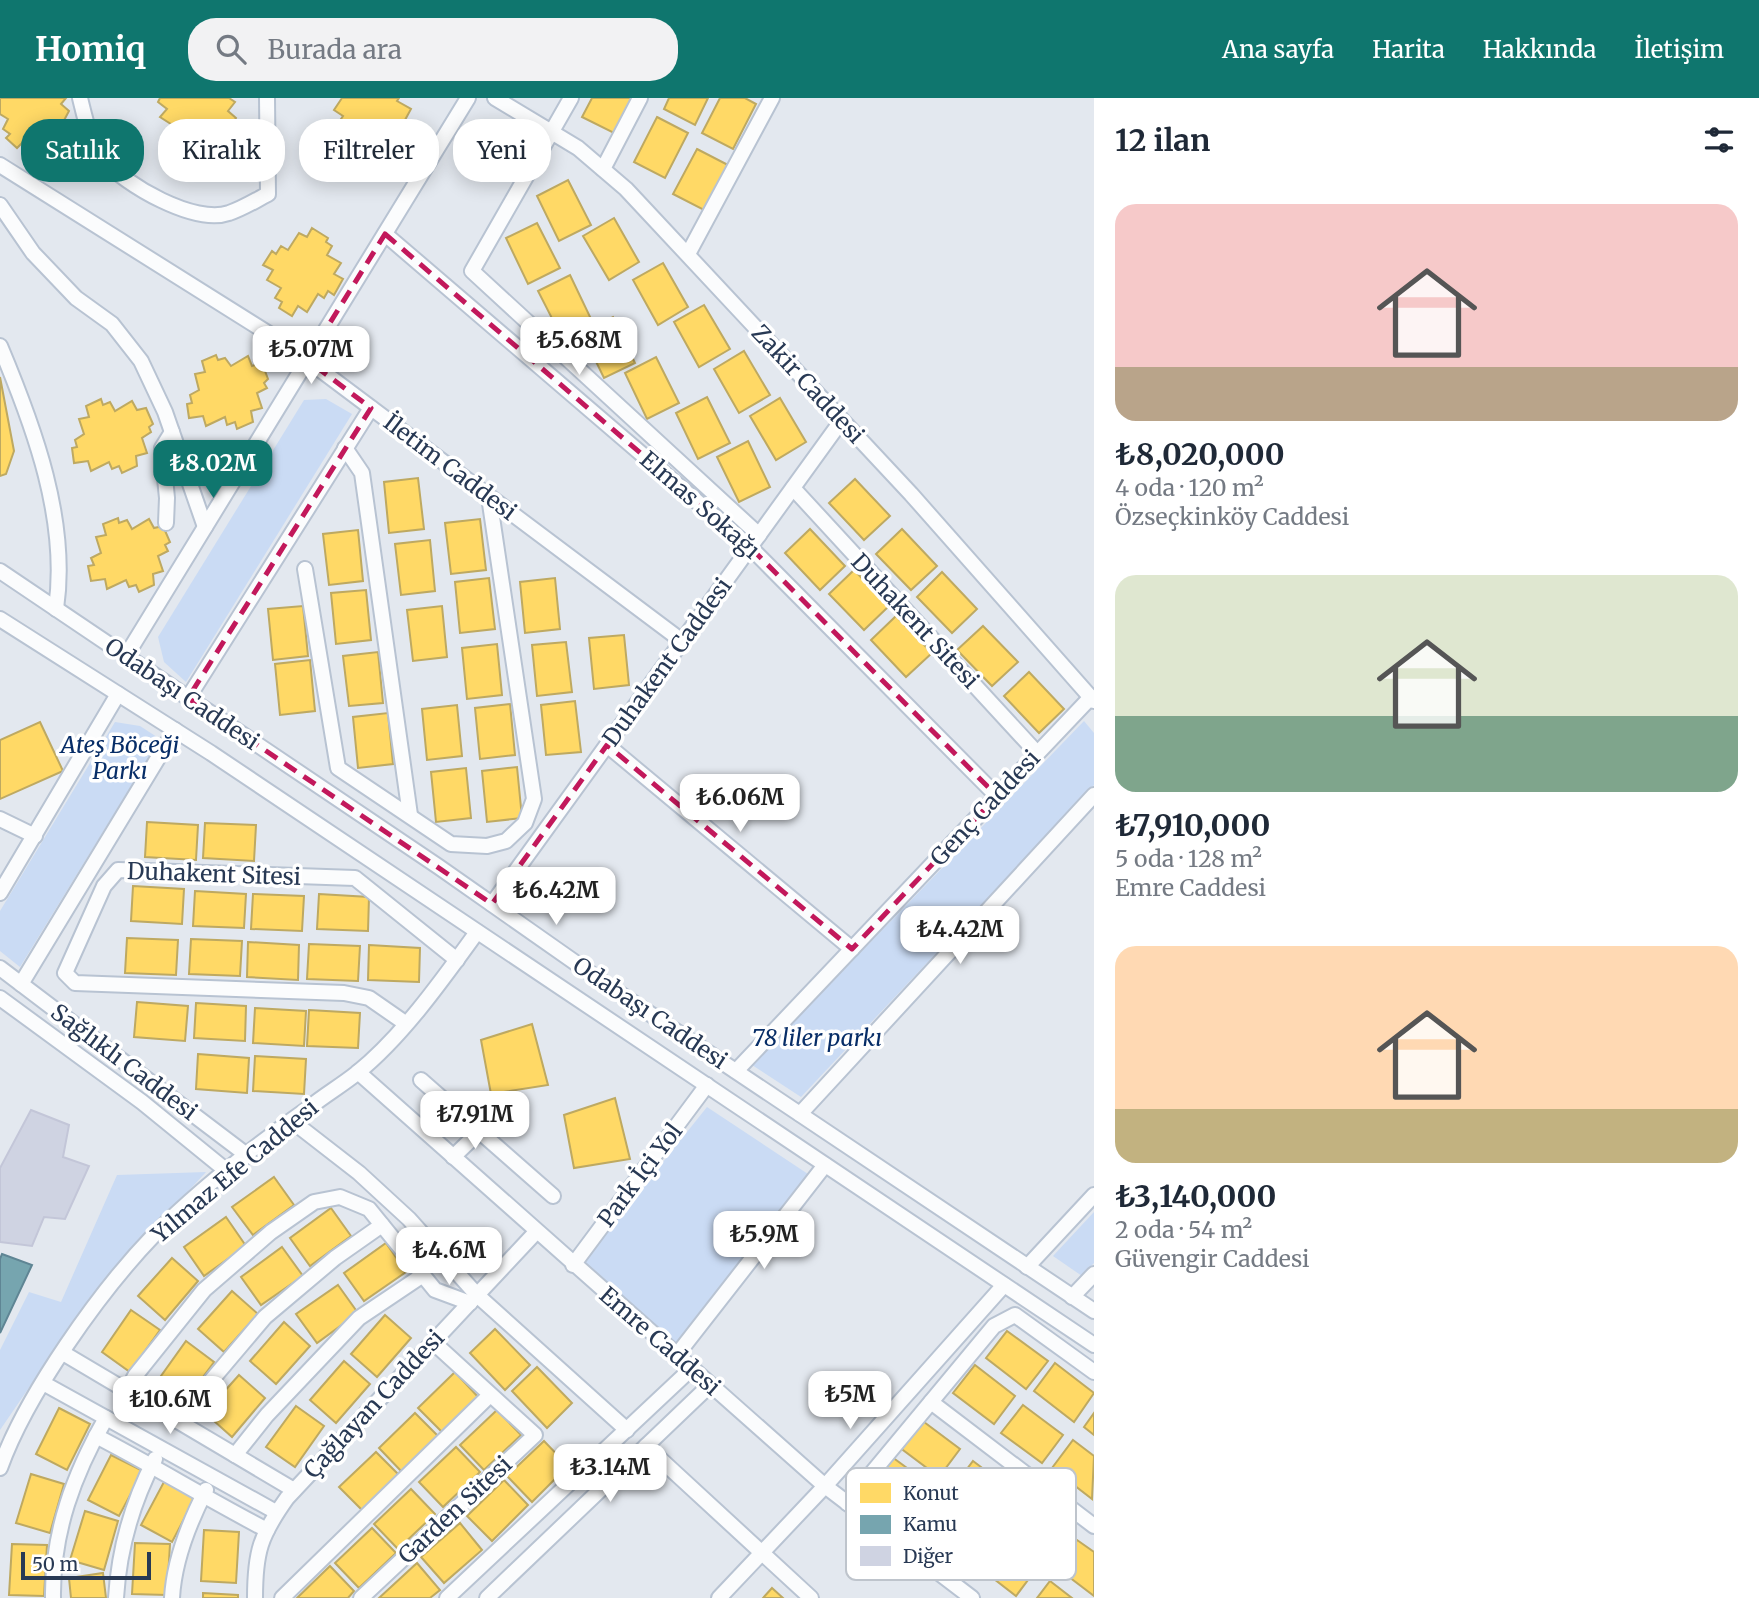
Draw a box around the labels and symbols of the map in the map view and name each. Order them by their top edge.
pin: ₺5.68M [522,317,636,377]
street label: Zakir Caddesi [746,318,871,449]
pin: ₺5.07M [254,327,368,386]
street label: İletim Caddesi [378,407,522,526]
pin: ₺8.02M [156,440,270,500]
street label: Elmas Sokağı [634,445,766,565]
street label: Duhakent Sitesi [845,547,985,694]
street label: Duhakent Caddesi [596,572,737,751]
street label: Odabaşı Caddesi [100,631,265,756]
park label: Ateş Böceği Parkı [59,730,179,785]
street label: Genç Caddesi [924,744,1046,872]
pin: ₺6.06M [683,774,797,834]
street label: Duhakent Sitesi [126,856,302,891]
pin: ₺6.42M [499,868,613,927]
pin: ₺4.42M [903,906,1017,966]
street label: Odabaşı Caddesi [568,950,733,1075]
street label: Sağlıklı Caddesi [45,997,203,1126]
park label: 78 liler parkı [752,1023,882,1052]
pin: ₺7.91M [418,1091,532,1151]
street label: Yılmaz Efe Caddesi [145,1093,324,1249]
street label: Park İçi Yol [591,1117,688,1232]
pin: ₺5.9M [715,1212,813,1271]
pin: ₺4.6M [400,1228,498,1287]
street label: Emre Caddesi [594,1280,727,1401]
street label: Çağlayan Caddesi [297,1323,450,1484]
pin: ₺5M [816,1372,884,1431]
pin: ₺10.6M [113,1376,227,1436]
pin: ₺3.14M [553,1444,667,1504]
street label: Garden Sitesi [392,1450,518,1570]
legend [846,1468,1076,1580]
text: Konut [903,1481,959,1505]
text: Kamu [903,1512,957,1536]
text: Diğer [903,1544,953,1568]
scale bar [21,1549,150,1581]

